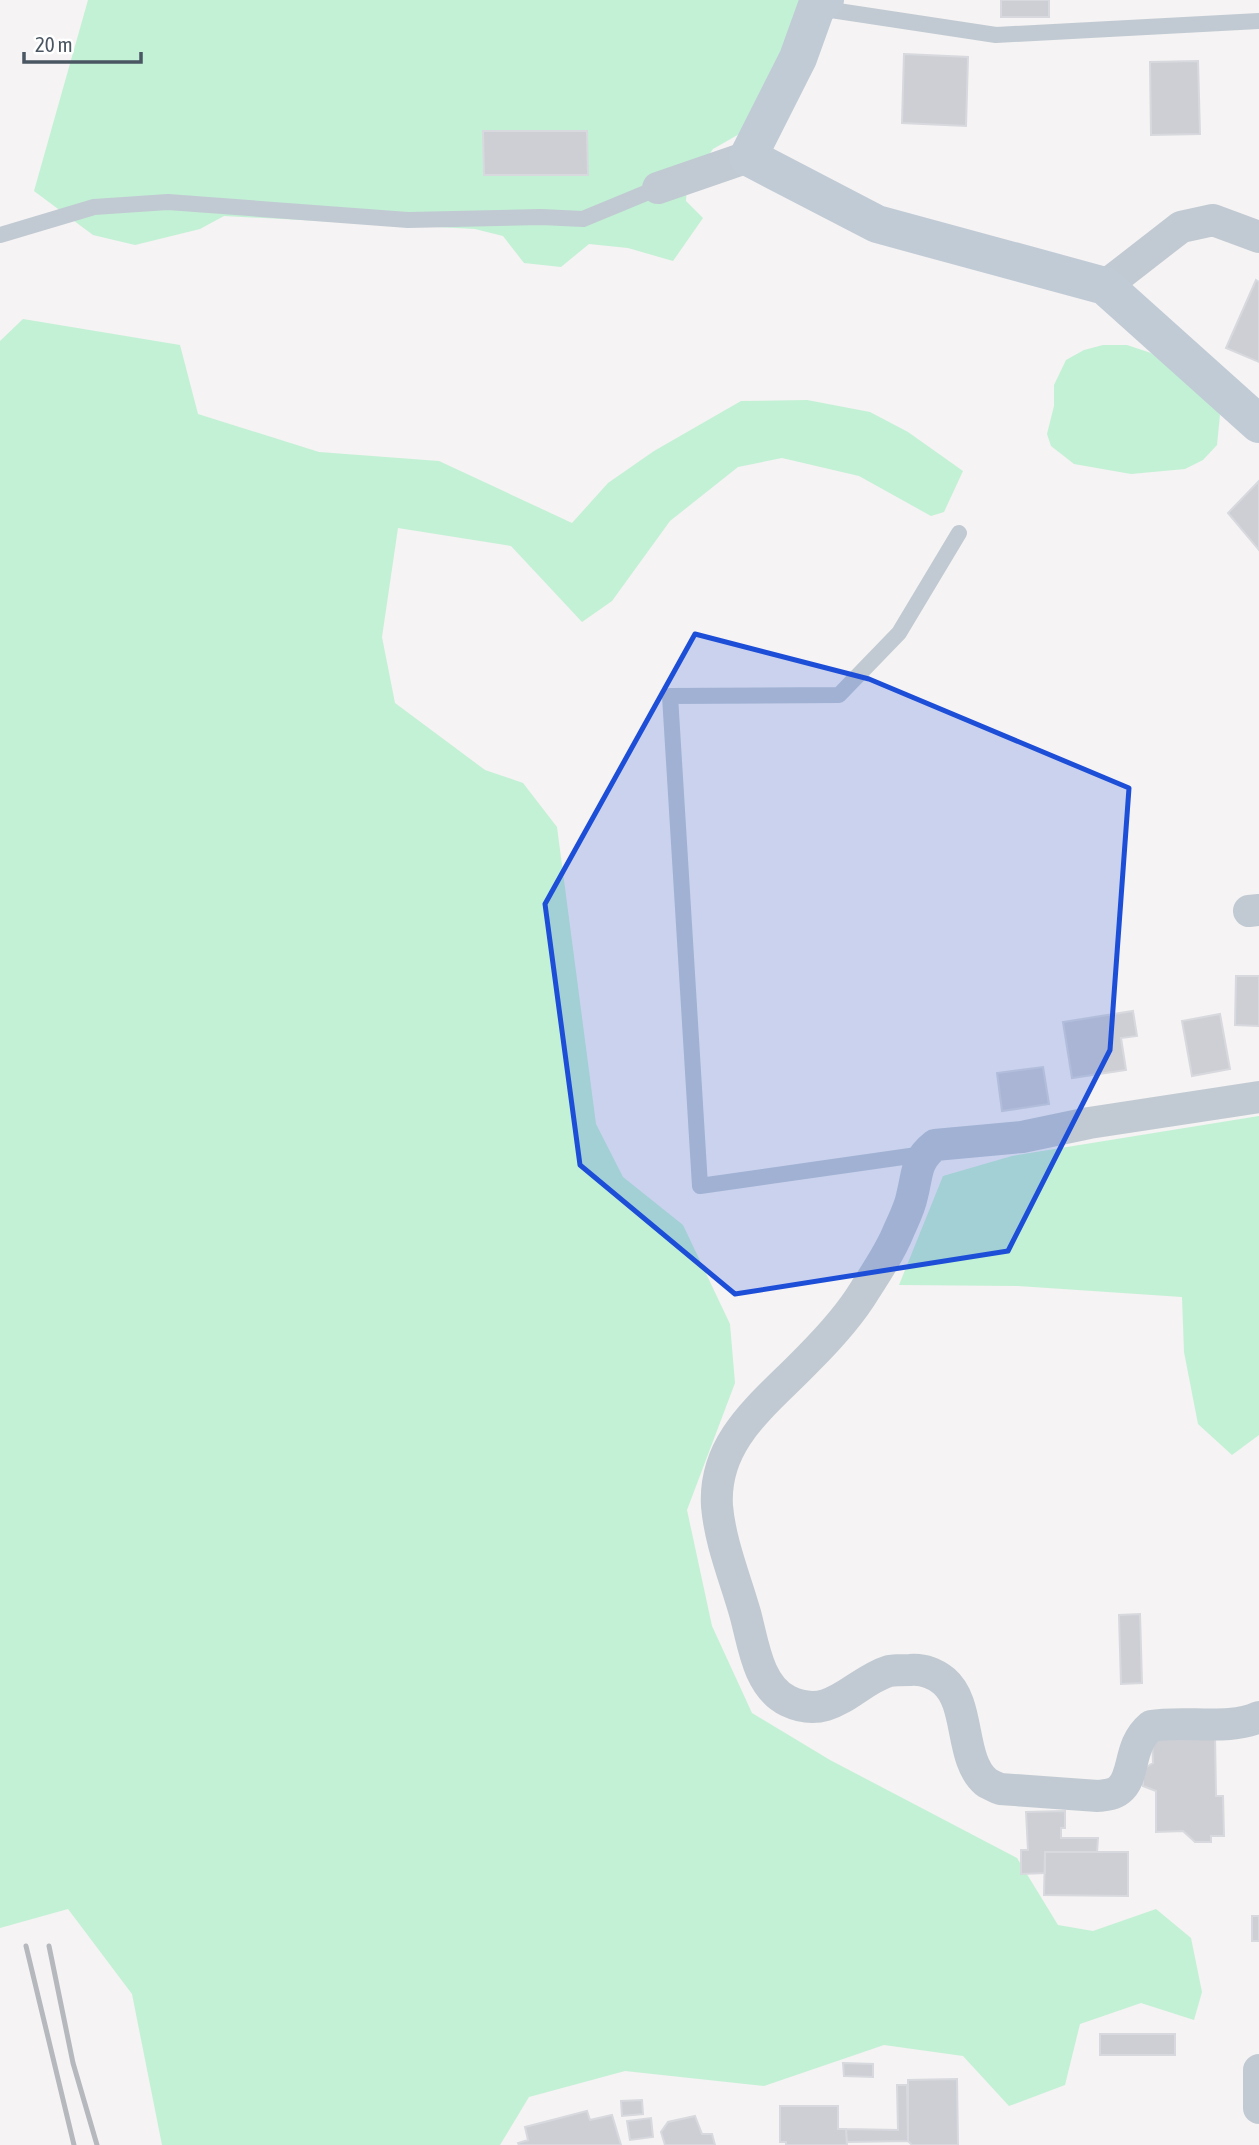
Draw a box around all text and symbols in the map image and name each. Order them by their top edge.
scale bar [24,21,142,65]
text: 20 m [35,32,73,56]

